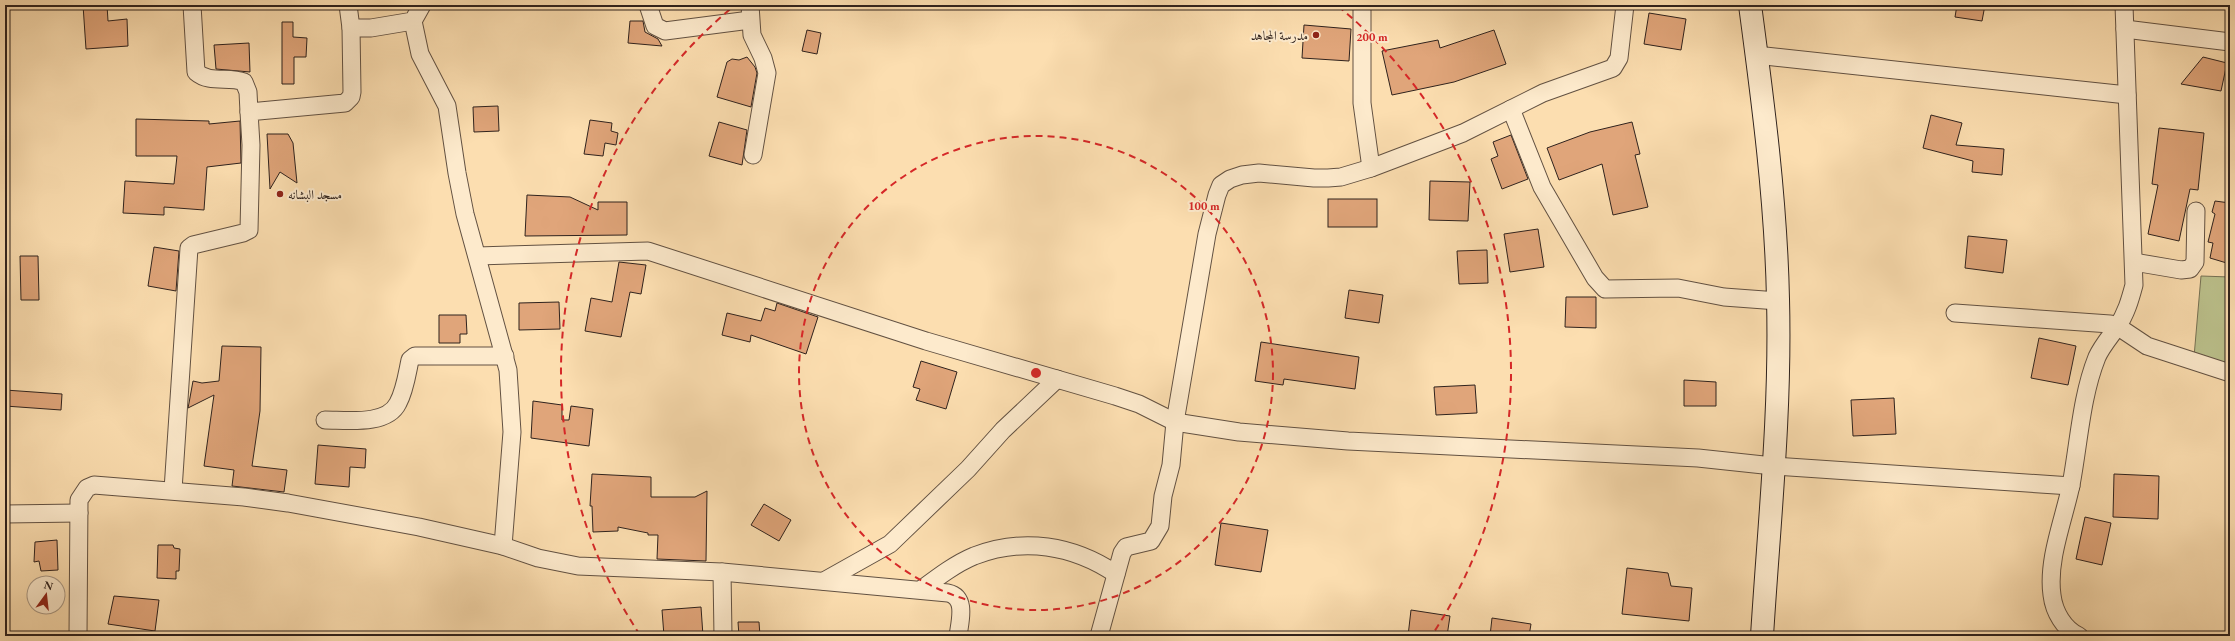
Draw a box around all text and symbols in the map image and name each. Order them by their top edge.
place label: مدرسة المجاهد [1251,27,1308,44]
text: 200 m [1356,29,1388,45]
marker: مدرسة المجاهد [1311,30,1321,40]
place label: مسجد البشانه [288,186,342,203]
marker: مسجد البشانه [275,189,285,199]
text: 100 m [1188,198,1220,214]
centre of rings [1029,366,1043,380]
north arrow [26,575,66,615]
text: N [42,577,55,593]

